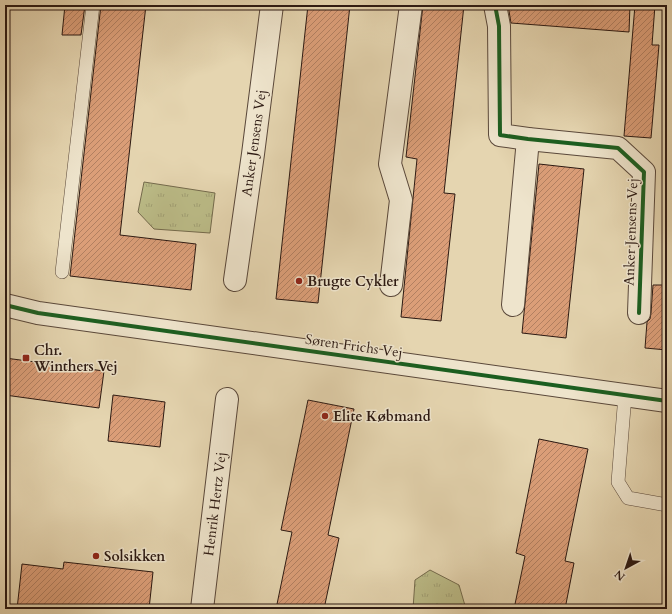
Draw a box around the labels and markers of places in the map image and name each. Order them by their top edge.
place label: Brugte Cykler [307,272,399,291]
marker: Brugte Cykler [294,276,304,286]
place label: Chr. Winthers Vej [33,341,118,376]
marker: Chr. Winthers Vej [21,353,31,363]
place label: Elite Købmand [333,407,431,426]
marker: Elite Købmand [320,411,330,421]
place label: Solsikken [104,547,165,566]
marker: Solsikken [91,551,101,561]

